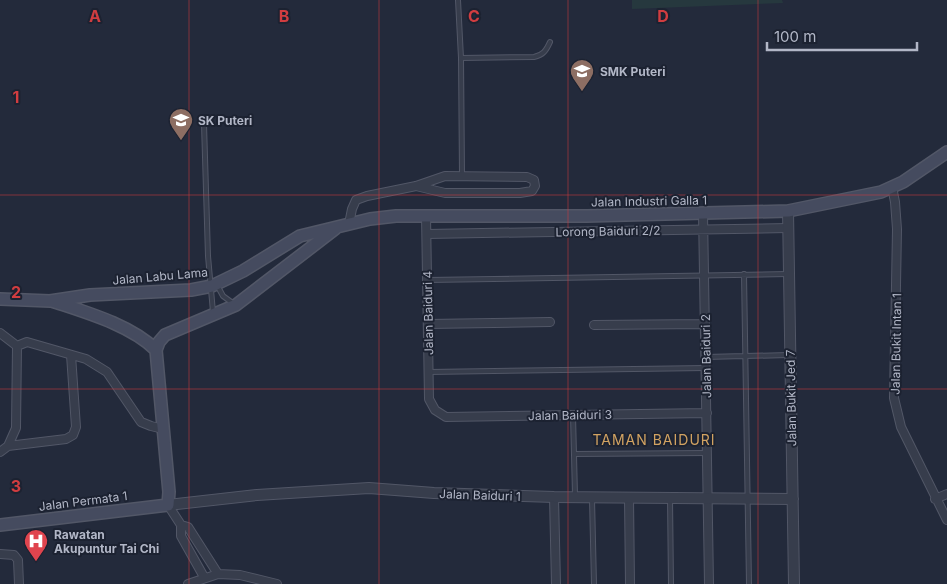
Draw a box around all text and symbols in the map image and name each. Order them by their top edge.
text: A [89,6,101,26]
text: B [279,6,289,26]
text: C [468,6,480,26]
text: D [657,6,669,26]
scale bar [767,20,917,52]
text: 100 m [774,27,816,46]
school or university icon: SMK Puteri [569,58,595,92]
place label: SMK Puteri [600,64,665,79]
text: 1 [13,87,19,107]
school or university icon: SK Puteri [168,107,194,141]
place label: SK Puteri [198,113,252,128]
street label: Jalan Industri Galla 1 [591,192,707,210]
street label: Lorong Baiduri 2/2 [555,223,661,239]
street label: Jalan Labu Lama [112,264,208,288]
street label: Jalan Baiduri 4 [420,270,436,355]
text: 2 [11,282,21,302]
street label: Jalan Bukit Intan 1 [888,293,904,395]
street label: Jalan Baiduri 2 [698,314,714,398]
street label: Jalan Bukit Jed 7 [783,349,799,447]
street label: Jalan Baiduri 3 [528,407,612,423]
district label: TAMAN BAIDURI [592,431,716,448]
text: 3 [11,476,21,496]
street label: Jalan Baiduri 1 [439,486,521,504]
street label: Jalan Permata 1 [38,488,128,514]
place label: Rawatan Akupuntur Tai Chi [54,527,159,556]
hospital icon: Rawatan Akupuntur Tai Chi [23,528,49,562]

